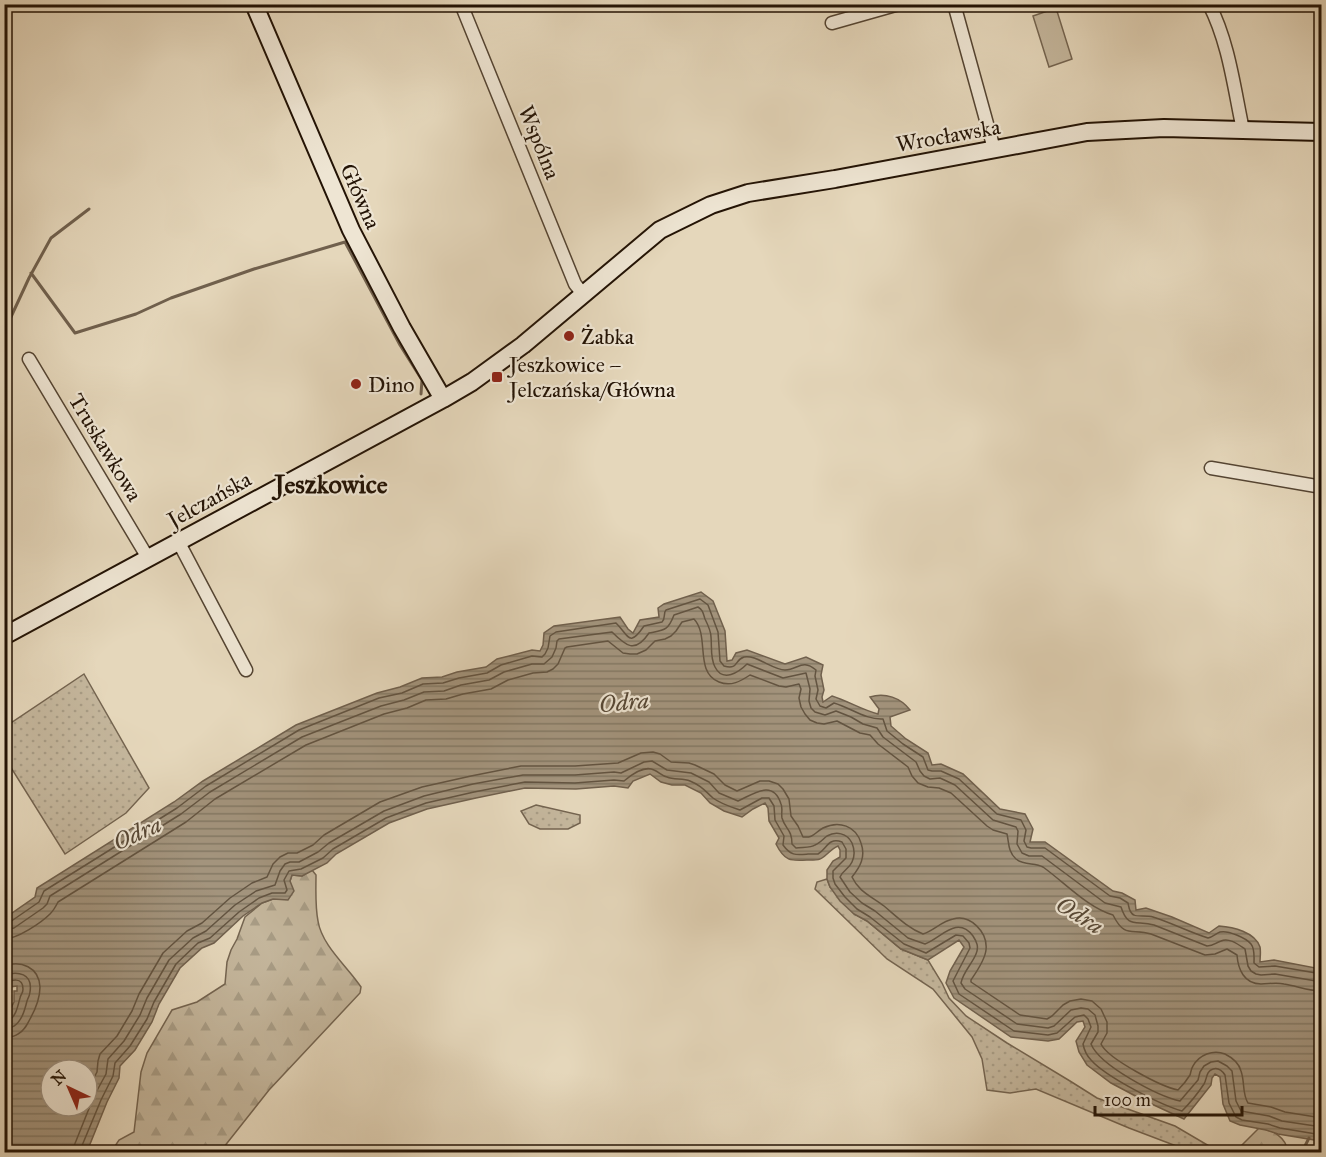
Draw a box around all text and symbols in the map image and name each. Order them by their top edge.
street label: Wspólna [513,101,567,184]
street label: Wrocławska [894,113,1003,158]
street label: Główna [334,159,387,234]
place label: Żabka [581,323,635,350]
marker: Żabka [562,329,576,343]
place label: Jeszkowice – Jelczańska/Główna [507,351,676,403]
marker: Jeszkowice – Jelczańska/Główna [490,370,504,384]
place label: Dino [368,371,415,398]
marker: Dino [349,377,363,391]
street label: Truskawkowa [63,388,149,507]
street label: Jelczańska [161,465,256,534]
district label: Jeszkowice [271,468,388,501]
water label: Odra [598,685,650,719]
water label: Odra [108,809,166,857]
water label: Odra [1051,889,1109,941]
north arrow [39,1058,99,1118]
text: N [47,1066,71,1089]
scale bar [1095,1079,1242,1117]
text: 100 m [1104,1089,1151,1111]

